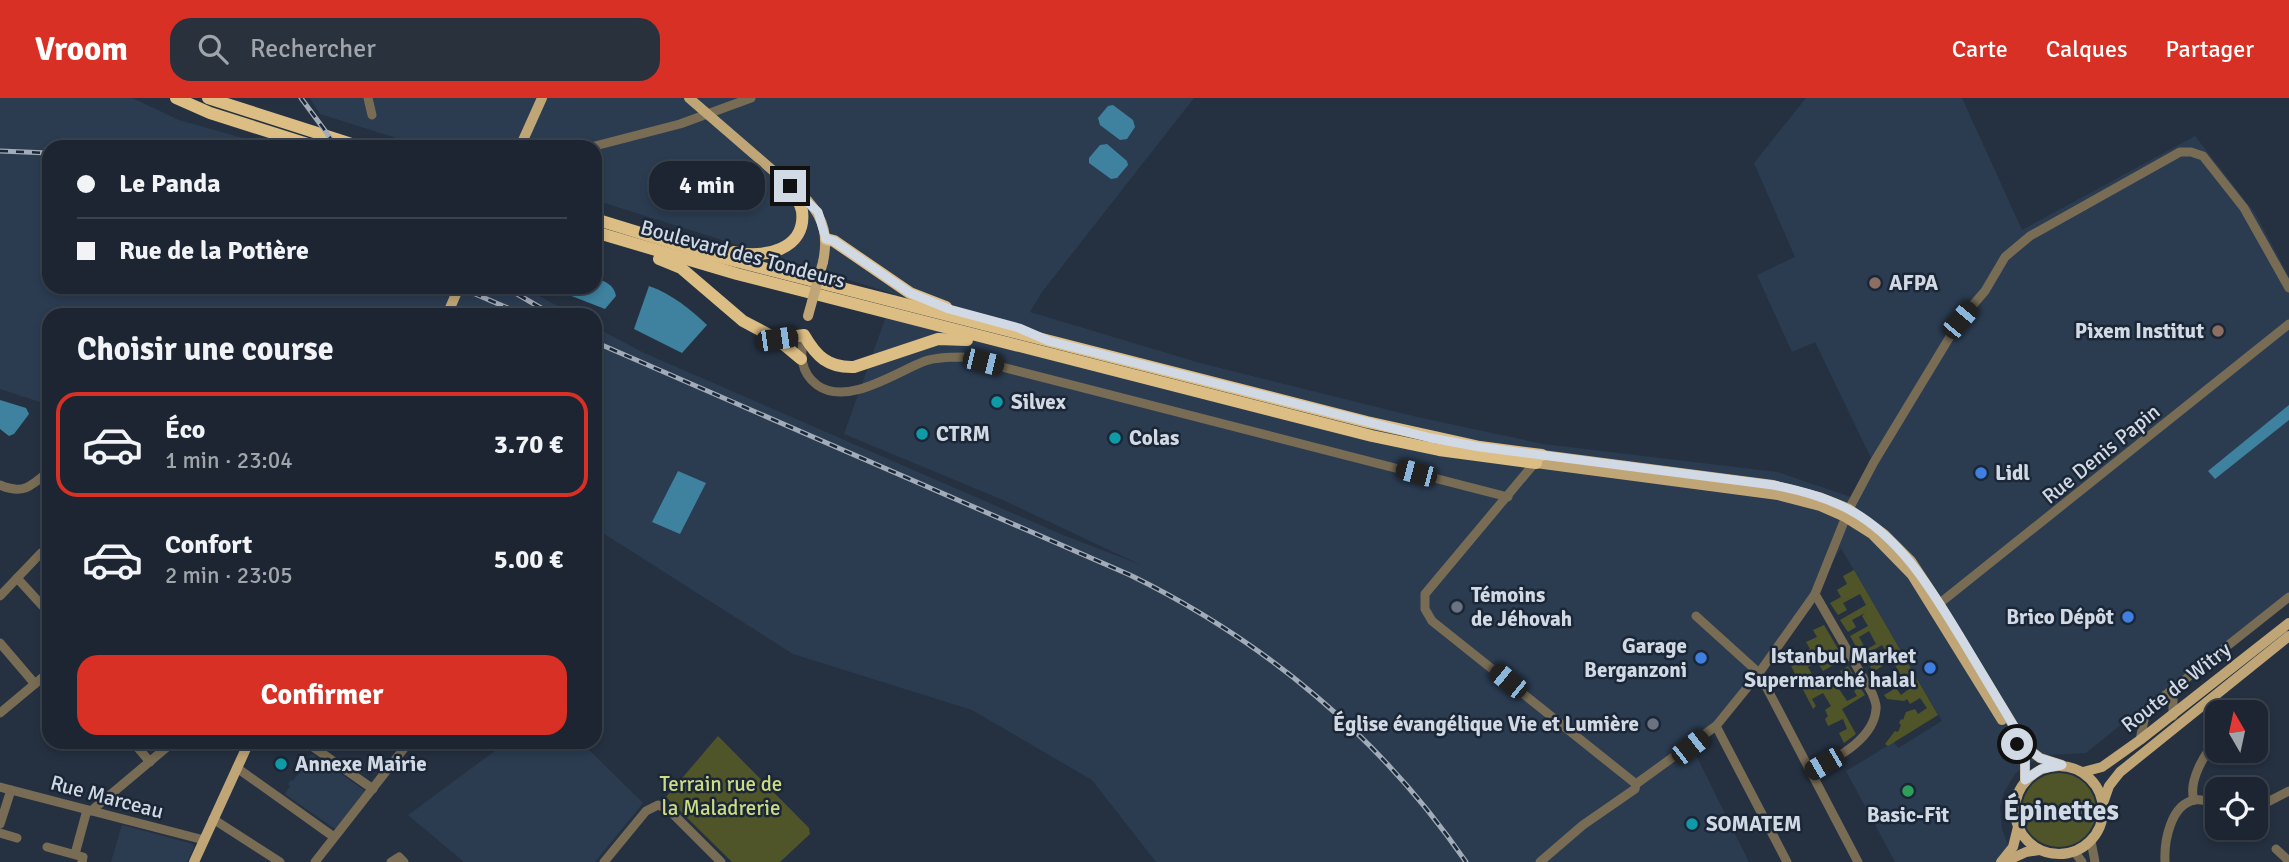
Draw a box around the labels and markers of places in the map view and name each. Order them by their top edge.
place label: AFPA [1889,270,1939,296]
marker: AFPA [1867,275,1883,291]
place label: Pixem Institut [2075,318,2204,344]
marker: Pixem Institut [2210,323,2226,339]
place label: Silvex [1011,389,1067,415]
marker: Silvex [989,394,1005,410]
place label: CTRM [936,421,990,447]
place label: Colas [1129,425,1179,451]
marker: CTRM [914,426,930,442]
marker: Colas [1107,430,1123,446]
place label: Lidl [1995,460,2030,486]
marker: Lidl [1973,465,1989,481]
place label: Témoins de Jéhovah [1471,582,1572,632]
marker: Témoins de Jéhovah [1449,599,1465,615]
place label: Brico Dépôt [2006,604,2114,630]
marker: Brico Dépôt [2120,609,2136,625]
place label: Garage Berganzoni [1584,633,1687,683]
place label: Istanbul Market Supermarché halal [1744,643,1916,693]
marker: Garage Berganzoni [1693,650,1709,666]
marker: Istanbul Market Supermarché halal [1922,660,1938,676]
place label: Église évangélique Vie et Lumière [1333,710,1639,737]
marker: Église évangélique Vie et Lumière [1645,716,1661,732]
place label: Annexe Mairie [295,751,427,777]
marker: Annexe Mairie [273,756,289,772]
marker: Basic-Fit [1900,783,1916,799]
place label: Basic-Fit [1867,802,1949,828]
place label: SOMATEM [1706,811,1801,837]
marker: SOMATEM [1684,816,1700,832]

